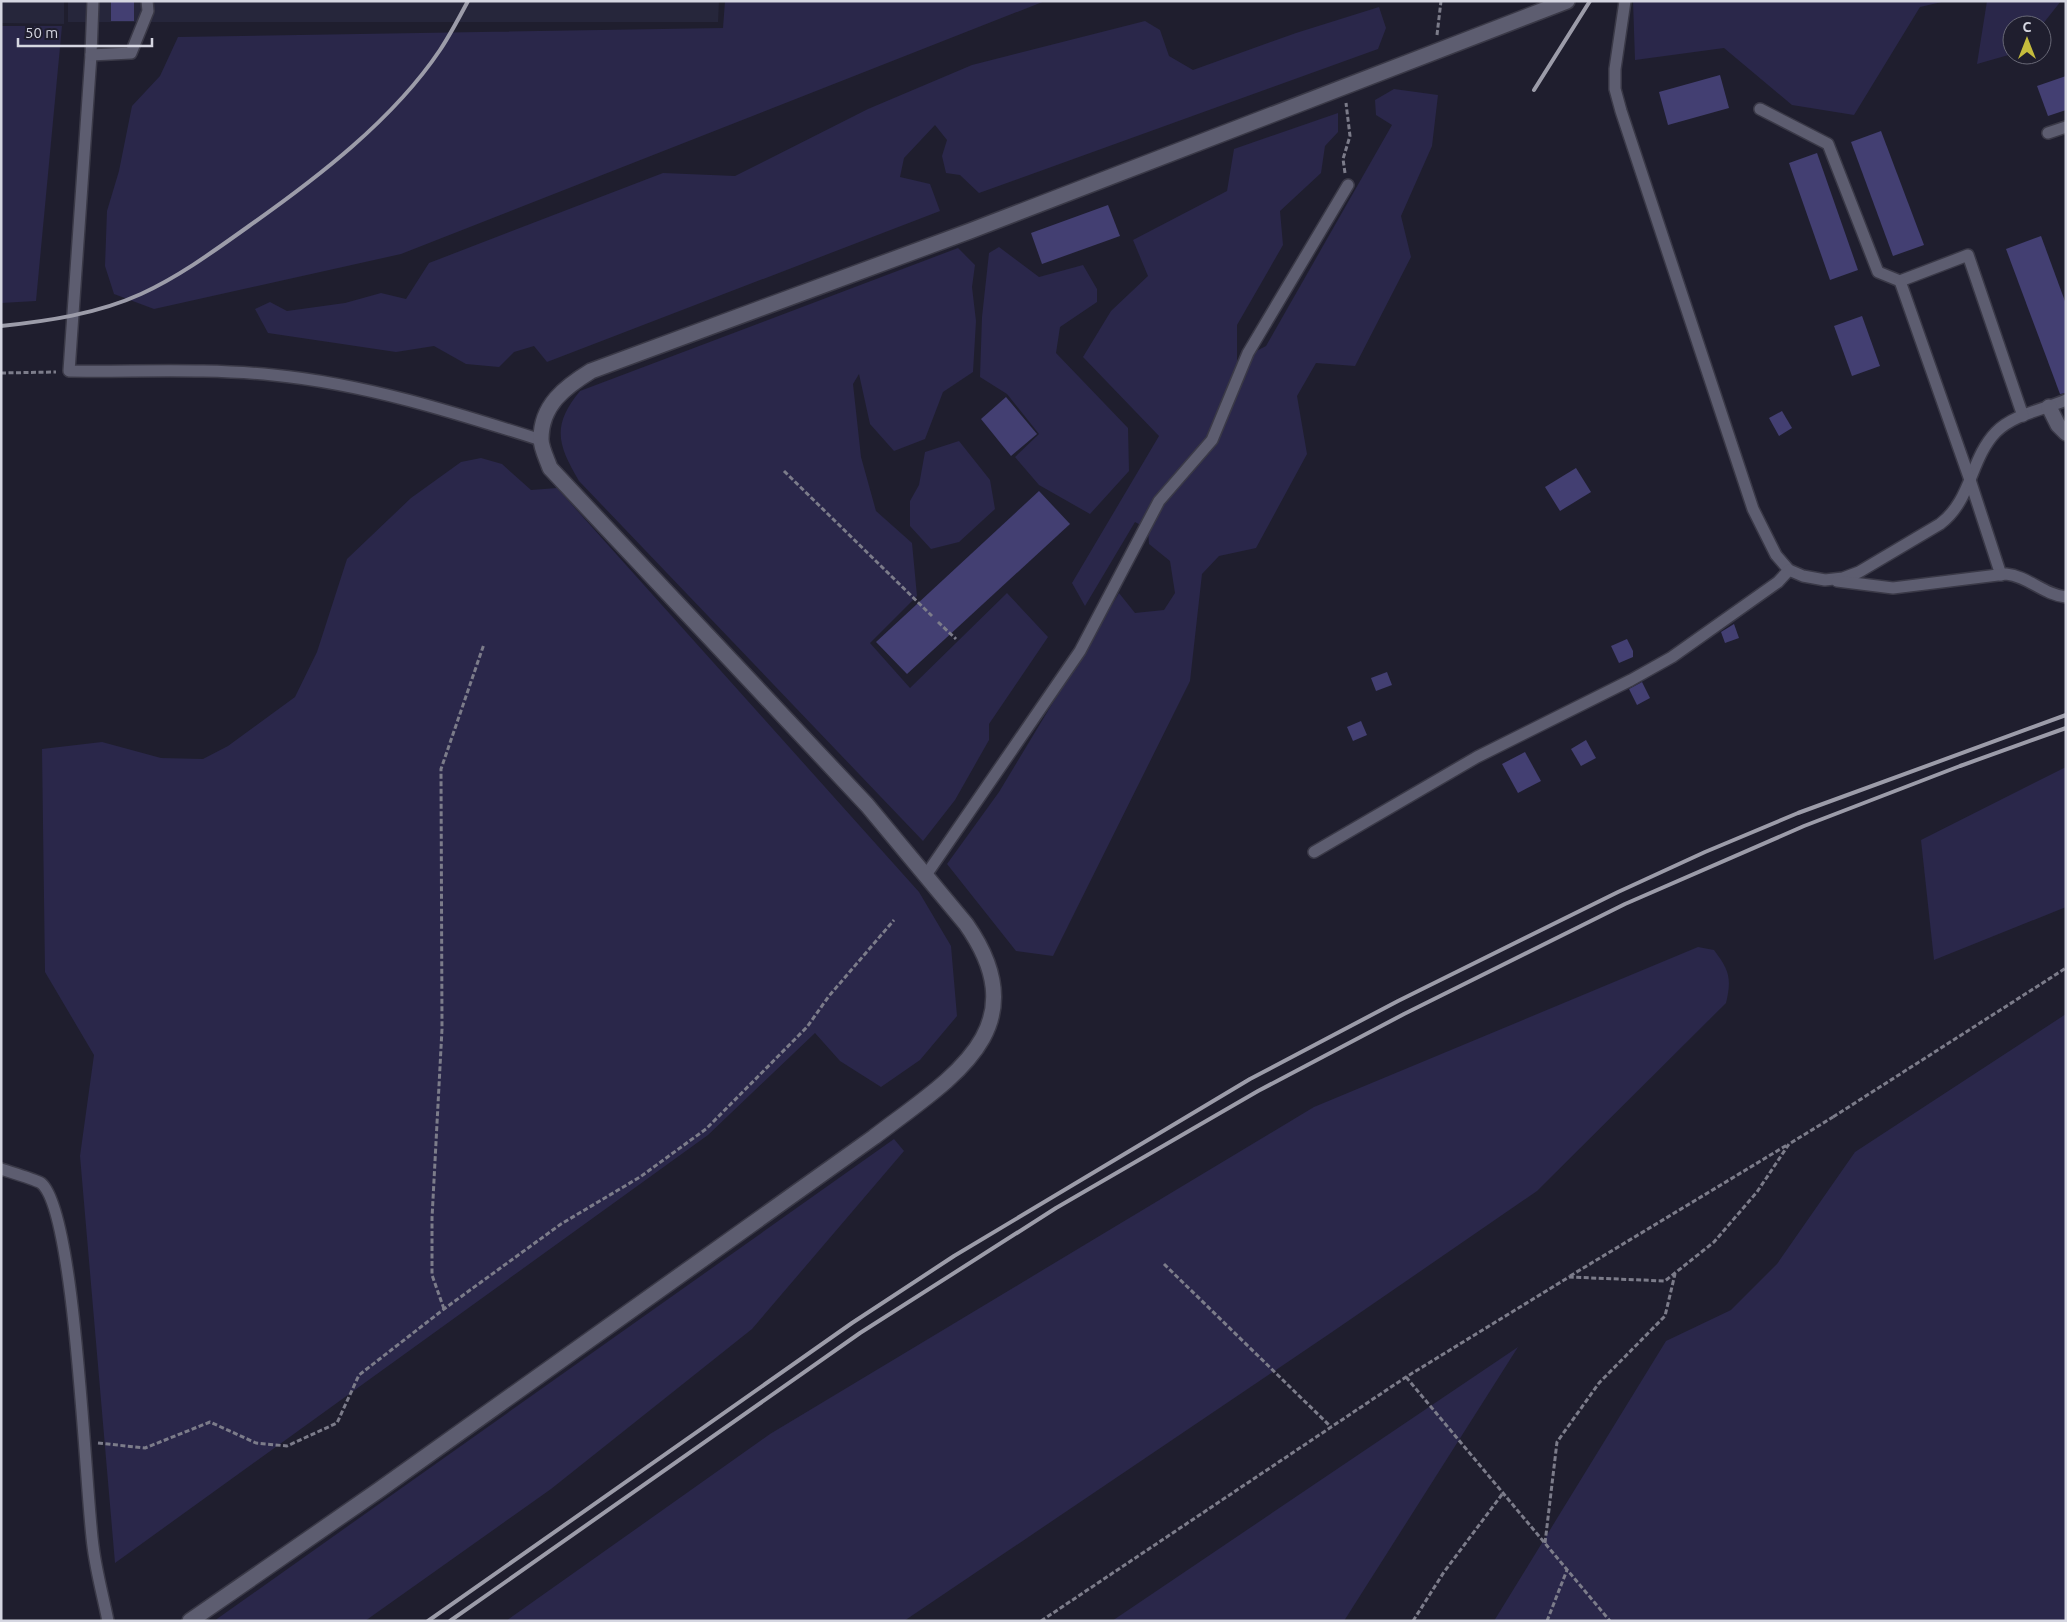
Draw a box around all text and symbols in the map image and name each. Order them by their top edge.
scale bar [18,15,151,47]
north arrow [2002,15,2052,65]
text: С [2023,19,2032,35]
text: 50 m [25,24,58,41]

